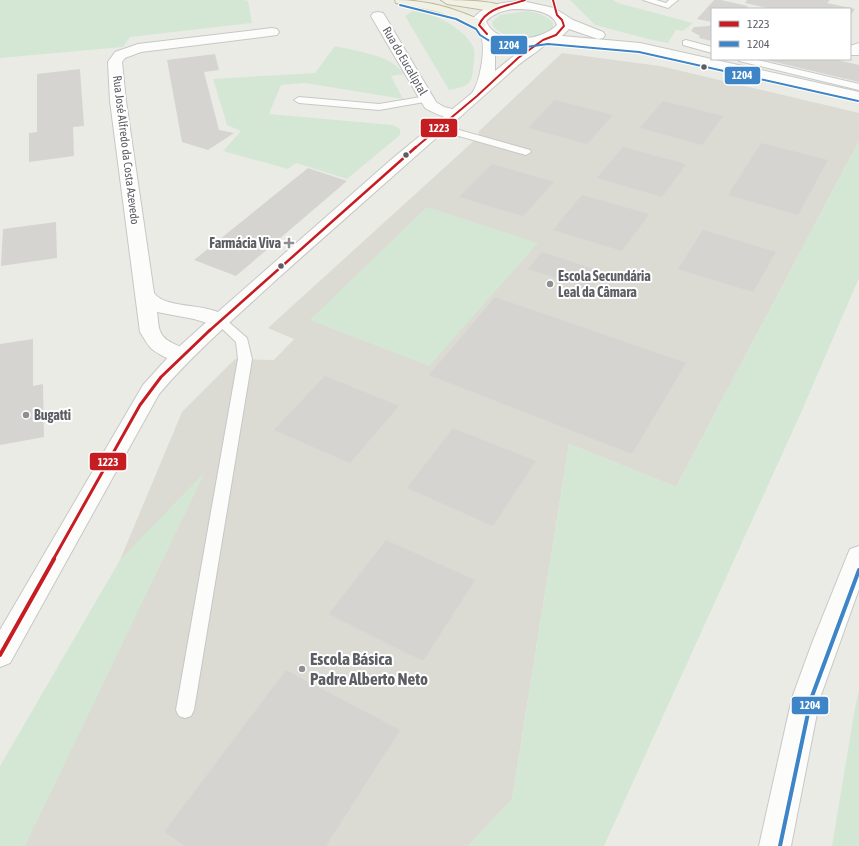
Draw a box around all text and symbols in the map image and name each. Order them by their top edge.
legend [711,8,851,60]
text: 1223 [747,17,770,31]
street label: Rua do Eucaliptal [380,24,431,98]
line badge: 1204 [490,35,528,55]
text: 1204 [747,37,770,51]
text: 1204 [499,39,519,51]
unlabelled marker [699,62,709,72]
line badge: 1204 [724,66,761,85]
text: 1204 [732,69,752,81]
street label: Rua José Alfredo da Costa Azevedo [110,75,142,226]
line badge: 1223 [420,118,458,138]
text: 1223 [429,122,449,134]
unlabelled marker [401,150,411,160]
place label: Farmácia Viva [209,235,281,251]
marker: Farmácia Viva [284,238,294,248]
unlabelled marker [276,261,286,271]
place label: Escola Secundária Leal da Câmara [558,268,651,300]
marker: Escola Secundária Leal da Câmara [545,279,555,289]
place label: Bugatti [34,407,71,423]
marker: Bugatti [21,410,31,420]
line badge: 1223 [89,452,127,471]
text: 1223 [98,456,118,468]
place label: Escola Básica Padre Alberto Neto [310,649,428,689]
marker: Escola Básica Padre Alberto Neto [297,664,307,674]
line badge: 1204 [791,696,829,715]
text: 1204 [800,699,820,711]

